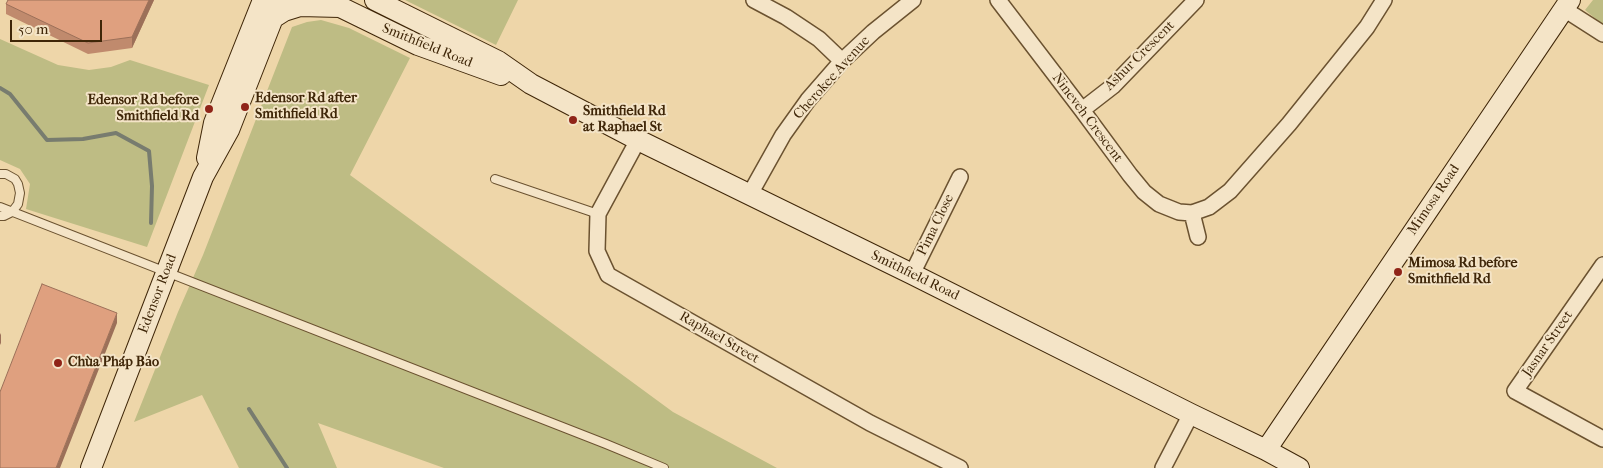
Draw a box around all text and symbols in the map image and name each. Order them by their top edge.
scale bar [12,10,105,42]
street label: Ashur Crescent [1101,17,1179,95]
text: 50 m [18,20,48,38]
street label: Smithfield Road [379,20,475,72]
street label: Cherokee Avenue [790,33,874,123]
street label: Nineveh Crescent [1048,70,1126,166]
place label: Edensor Rd after Smithfield Rd [255,91,357,124]
place label: Edensor Rd before Smithfield Rd [88,93,199,125]
marker: Edensor Rd after Smithfield Rd [239,101,251,113]
marker: Edensor Rd before Smithfield Rd [203,103,215,115]
place label: Smithfield Rd at Raphael St [583,104,666,136]
marker: Smithfield Rd at Raphael St [567,114,579,126]
street label: Mimosa Road [1404,162,1464,238]
street label: Pima Close [914,192,958,258]
street label: Smithfield Road [868,247,962,305]
street label: Edensor Road [135,252,181,336]
place label: Mimosa Rd before Smithfield Rd [1408,256,1517,288]
marker: Mimosa Rd before Smithfield Rd [1392,266,1404,278]
street label: Raphael Street [676,308,762,368]
street label: Jasnar Street [1519,308,1577,380]
place label: Chùa Pháp Bảo [68,355,159,371]
marker: Chùa Pháp Bảo [52,357,64,369]

